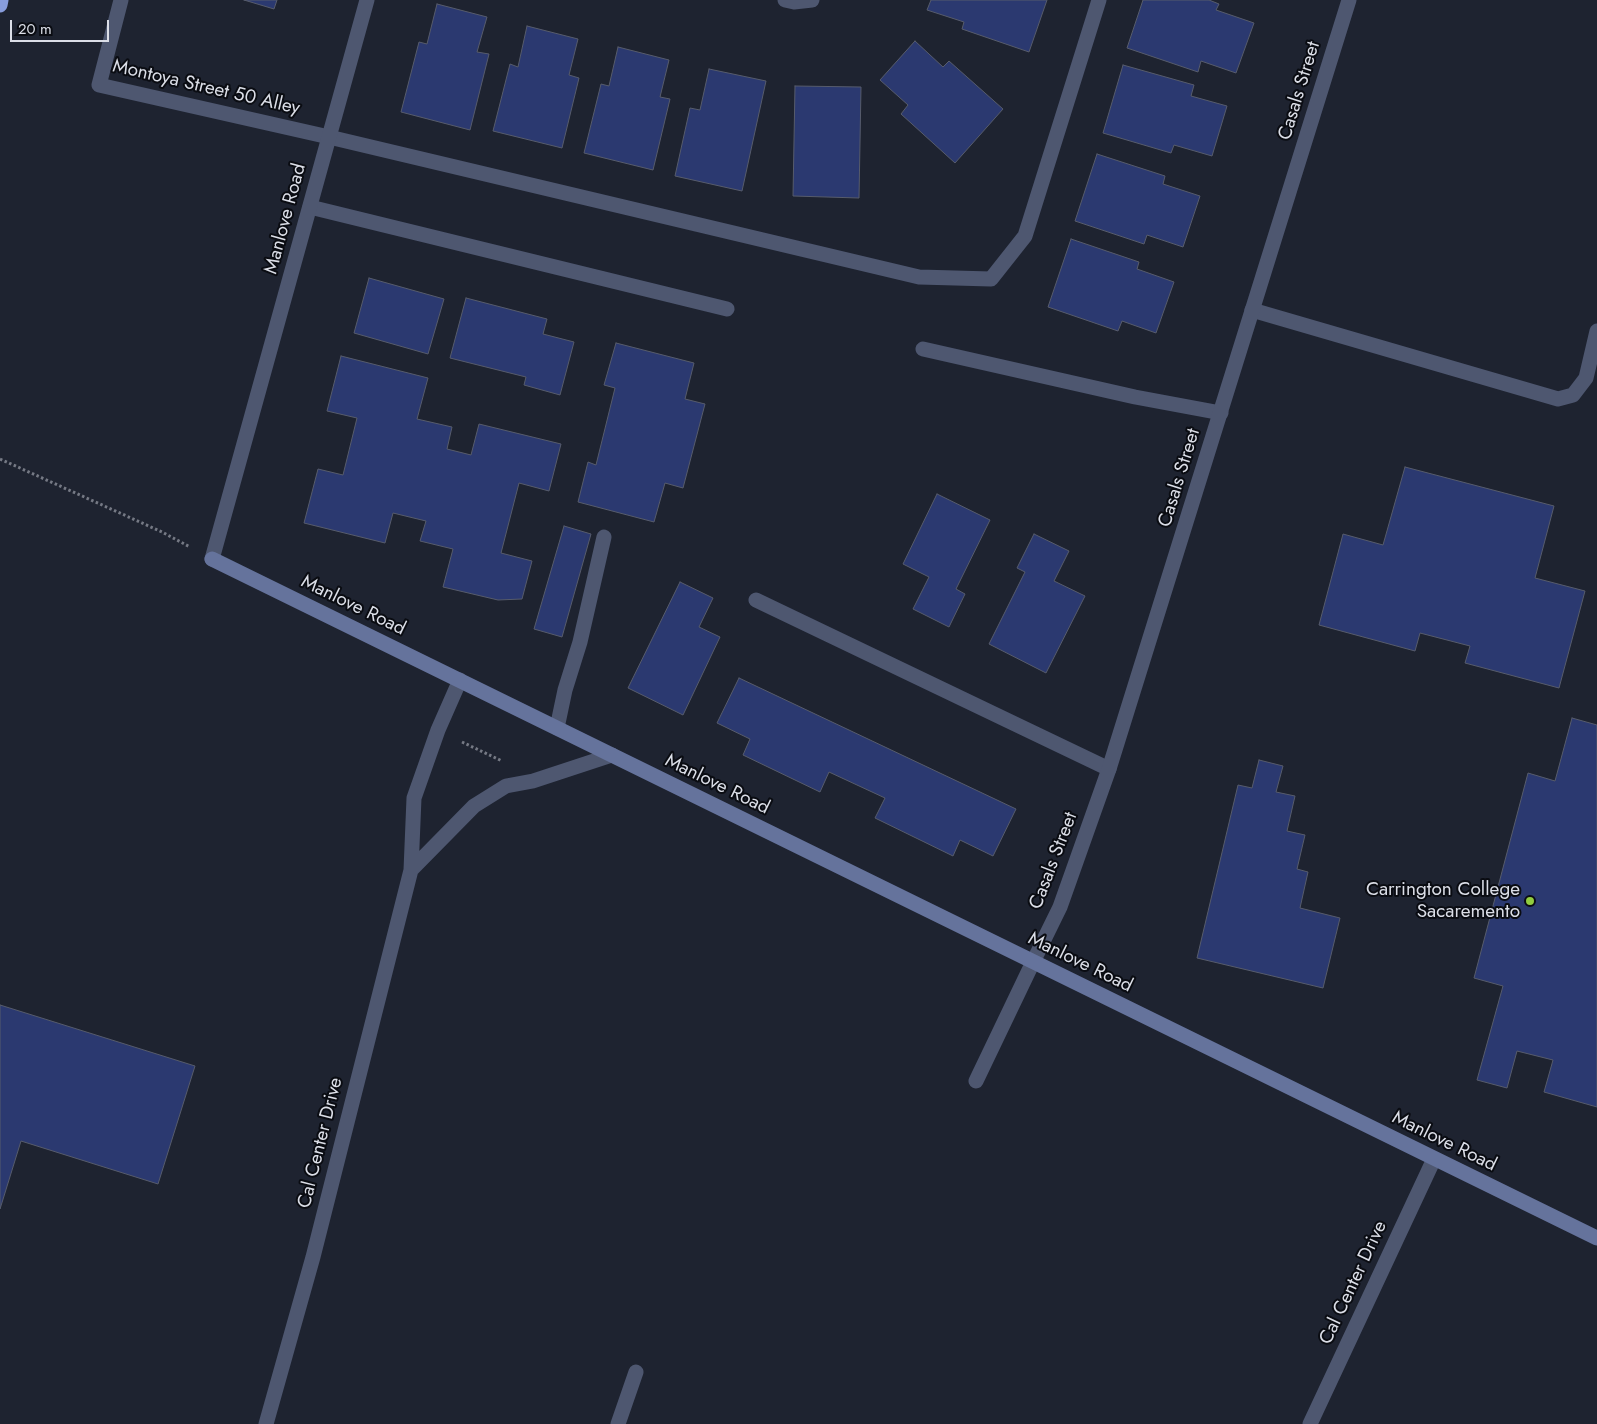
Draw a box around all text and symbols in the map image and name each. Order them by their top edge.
scale bar [12,10,111,42]
text: 20 m [18,18,52,40]
street label: Casals Street [1274,39,1326,143]
street label: Montoya Street 50 Alley [110,55,302,121]
street label: Manlove Road [260,161,312,277]
street label: Casals Street [1154,426,1206,530]
street label: Manlove Road [297,571,409,641]
street label: Manlove Road [661,750,773,820]
street label: Casals Street [1025,809,1083,913]
place label: Carrington College Sacaremento [1366,879,1520,923]
marker: Carrington College Sacaremento [1524,895,1536,907]
street label: Manlove Road [1024,928,1136,998]
street label: Cal Center Drive [294,1075,348,1211]
street label: Manlove Road [1388,1107,1500,1177]
street label: Cal Center Drive [1315,1218,1393,1348]

